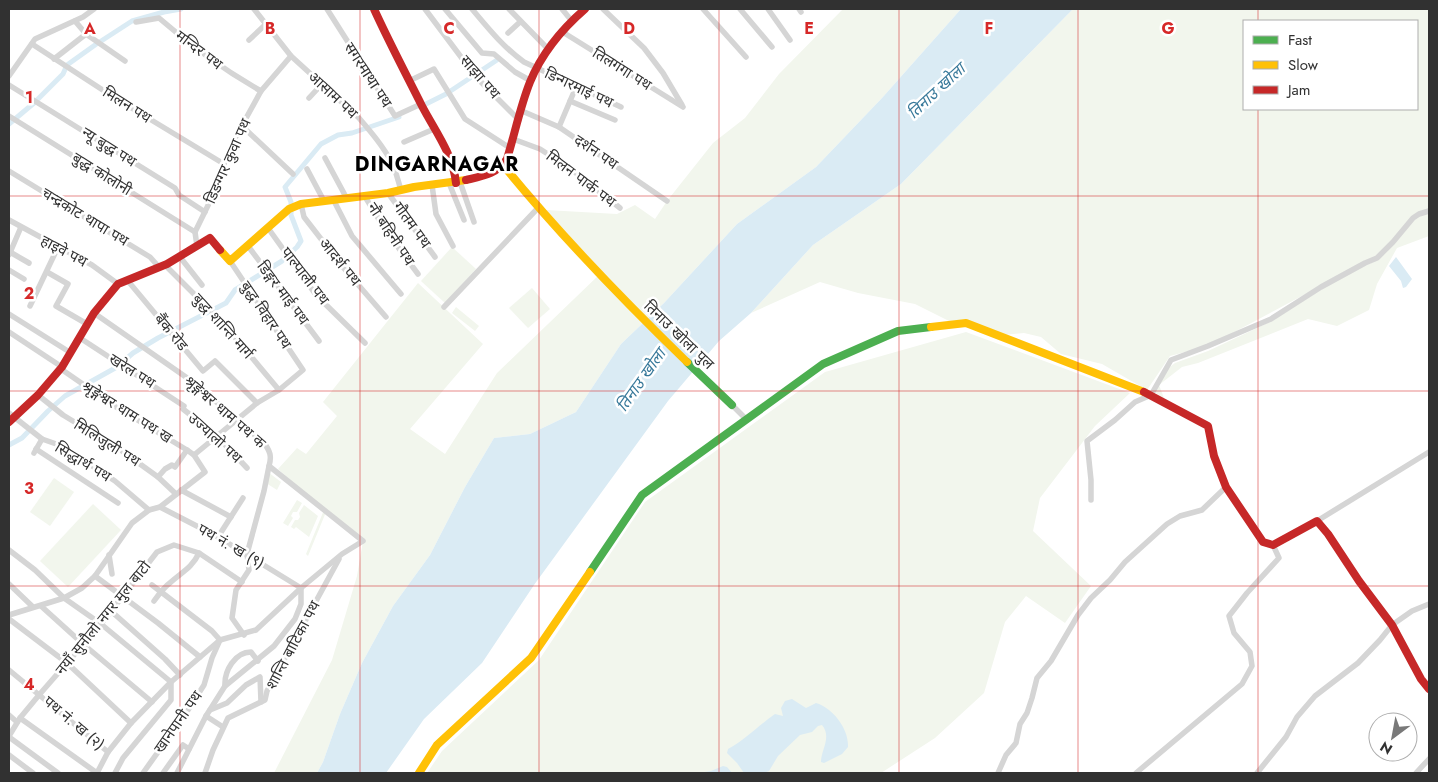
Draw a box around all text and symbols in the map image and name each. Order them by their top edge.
text: A [83,17,96,40]
text: B [265,17,275,40]
text: C [443,17,455,40]
text: D [623,17,635,40]
text: E [804,17,814,40]
text: F [985,17,993,40]
text: G [1161,17,1175,40]
legend [1243,20,1418,110]
street label: मन्दिर पथ [171,25,228,75]
text: Fast [1288,29,1312,51]
street label: सगरमाथा पथ [339,38,398,112]
street label: तिलगंगा पथ [588,42,656,96]
street label: साझा पथ [455,50,506,104]
text: Slow [1288,54,1319,76]
water label: तिनाउ खोला [902,56,972,124]
street label: डिन्गरमाई पथ [541,62,617,114]
street label: आसाम पथ [303,66,363,124]
text: Jam [1286,79,1311,101]
street label: मिलन पथ [98,81,156,129]
text: 1 [25,86,33,109]
street label: डिङग्गर कुवा पथ [199,115,257,207]
street label: न्यू बुद्ध पथ [77,122,141,173]
street label: दर्शन पथ [569,129,623,175]
street label: मिलन पार्क पथ [541,145,621,213]
street label: बुद्ध कोलोनी [68,147,137,202]
district label: DINGARNAGAR [355,150,519,179]
street label: चन्द्रकोट थापा पथ [37,182,133,252]
street label: गौतम पथ [388,197,437,253]
street label: नौ बहिनी पथ [362,198,420,270]
street label: हाइवे पथ [37,230,92,273]
street label: आदर्श पथ [314,233,366,291]
street label: पाल्पाली पथ [275,242,335,310]
street label: डिङ्गर माई पथ [252,256,315,330]
street label: बुद्ध विहार पथ [235,277,297,354]
text: 2 [24,282,34,305]
street label: बुद्ध शान्ति मार्ग [187,288,259,365]
street label: तिनाउ खोला पुल [639,296,720,375]
street label: बैंक रोड [149,309,194,356]
water label: तिनाउ खोला [611,342,673,416]
street label: खरेल पथ [104,348,160,394]
street label: श्रृङ्गेश्वर धाम पथ क [179,370,271,454]
street label: श्रृङ्गेश्वर धाम पथ ख [78,376,177,449]
street label: उज्यालो पथ [183,408,247,469]
street label: मिलिजुली पथ [69,414,145,472]
street label: सिद्धार्थ पथ [51,437,116,488]
text: 3 [24,477,34,500]
street label: पथ नं. ख (९) [194,518,268,574]
street label: नयाँ सुनौलो नगर मुल बाटो [50,555,157,680]
street label: शान्ति बाटिका पथ [260,596,326,693]
text: 4 [23,673,35,696]
street label: खानेपानी पथ [148,686,208,758]
street label: पथ नं. ख (२) [39,691,109,755]
north arrow [1368,712,1418,762]
text: N [1376,737,1396,759]

